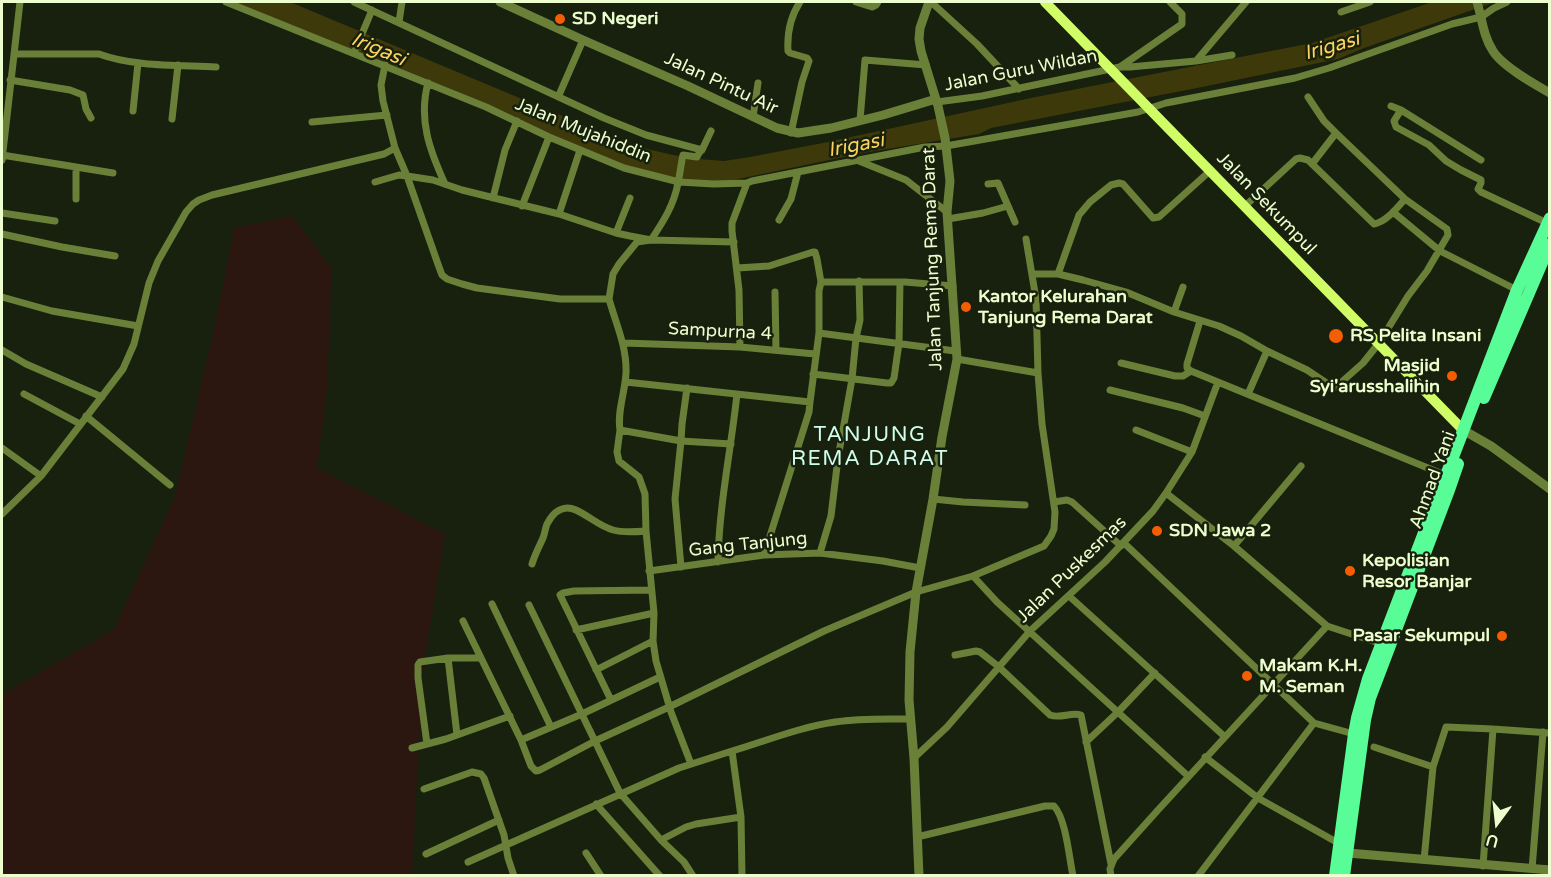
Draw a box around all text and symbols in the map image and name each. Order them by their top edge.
place label: SD Negeri [572,8,659,30]
marker: SD Negeri [553,12,567,26]
water label: Irigasi [347,28,409,72]
water label: Irigasi [1301,28,1363,66]
street label: Jalan Guru Wildan [943,46,1099,96]
street label: Jalan Pintu Air [661,48,781,120]
street label: Jalan Mujahiddin [512,94,654,168]
water label: Irigasi [826,129,886,163]
street label: Jalan Tanjung Rema Darat [918,147,948,371]
street label: Jalan Sekumpul [1212,148,1320,260]
place label: Kantor Kelurahan Tanjung Rema Darat [978,286,1153,328]
marker: Kantor Kelurahan Tanjung Rema Darat [959,300,973,314]
street label: Sampurna 4 [668,318,772,346]
place label: RS Pelita Insani [1350,325,1481,347]
marker: RS Pelita Insani [1327,327,1345,345]
place label: Masjid Syi'arusshalihin [1310,355,1440,398]
marker: Masjid Syi'arusshalihin [1445,369,1459,383]
district label: TANJUNG REMA DARAT [791,422,949,472]
street label: Ahmad Yani [1405,428,1461,532]
street label: Jalan Puskesmas [1013,512,1131,628]
place label: SDN Jawa 2 [1169,520,1271,542]
marker: SDN Jawa 2 [1150,524,1164,538]
street label: Gang Tanjung [688,528,808,562]
place label: Kepolisian Resor Banjar [1362,550,1471,592]
marker: Kepolisian Resor Banjar [1343,564,1357,578]
place label: Pasar Sekumpul [1353,625,1490,647]
marker: Pasar Sekumpul [1495,629,1509,643]
place label: Makam K.H. M. Seman [1259,655,1362,698]
marker: Makam K.H. M. Seman [1240,669,1254,683]
north arrow [1467,793,1527,853]
text: U [1484,829,1501,852]

